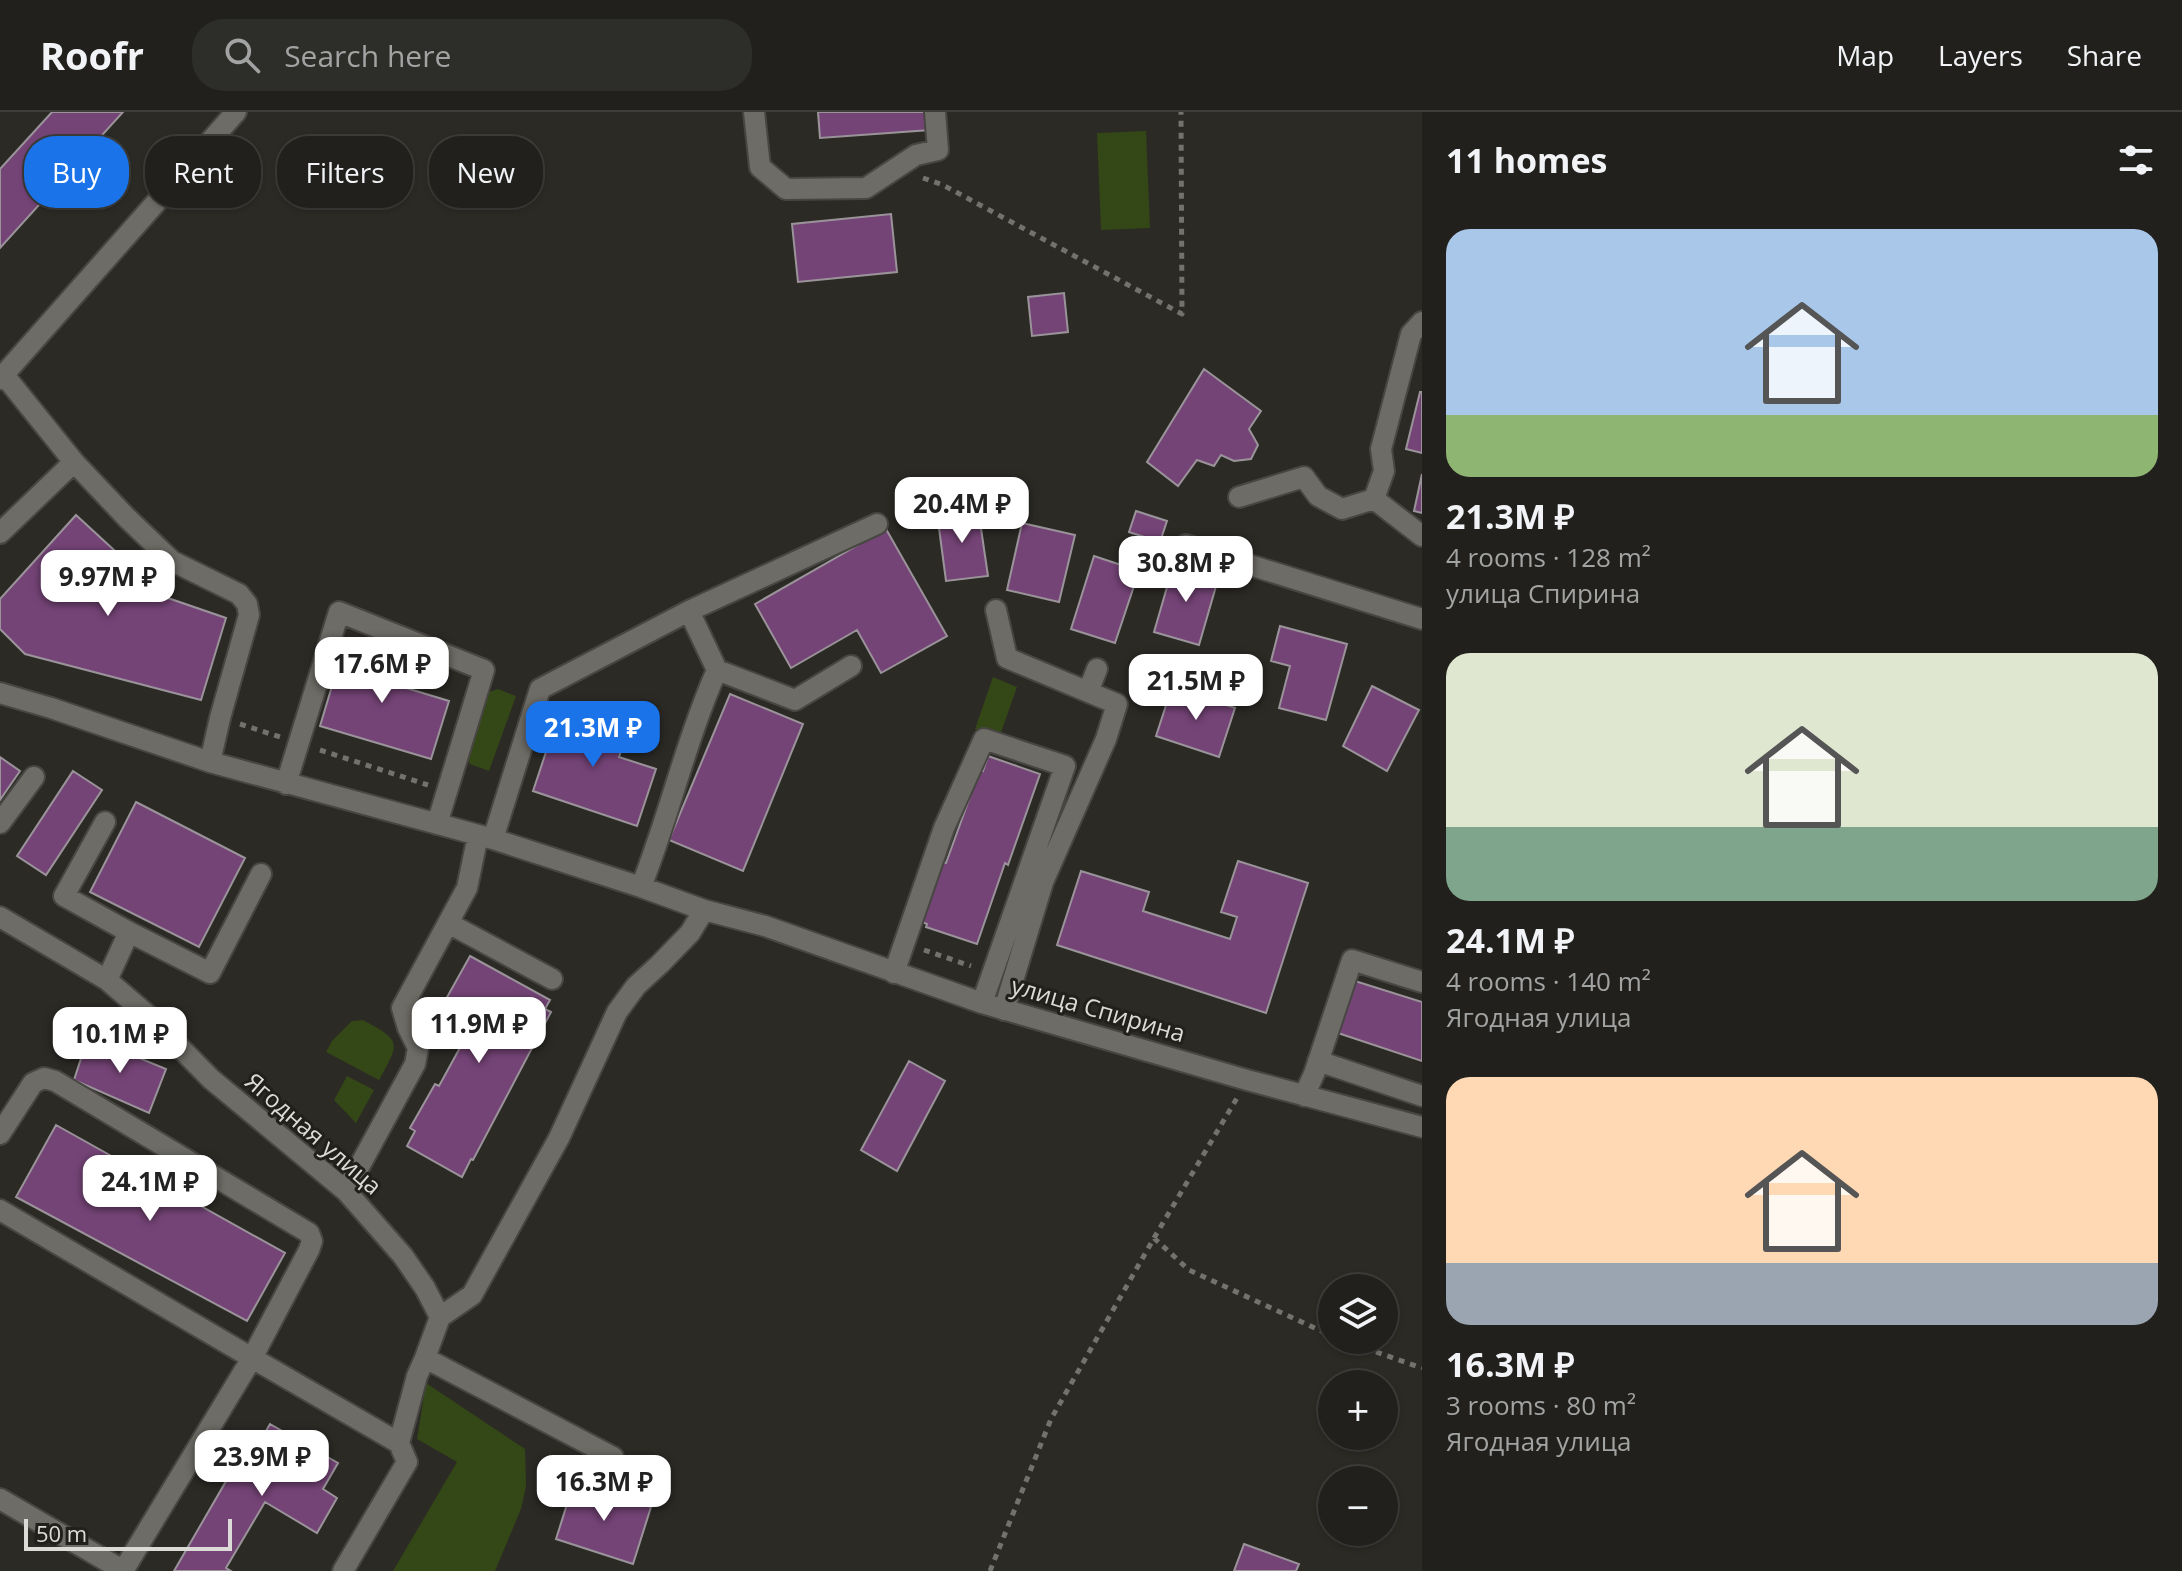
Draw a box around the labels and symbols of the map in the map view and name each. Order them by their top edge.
pin: 20.4M ₽ [888,477,1036,545]
pin: 30.8M ₽ [1112,536,1260,604]
pin: 9.97M ₽ [34,550,182,618]
pin: 17.6M ₽ [308,637,456,705]
pin: 21.5M ₽ [1122,654,1270,722]
pin: 21.3M ₽ [519,701,667,769]
street label: улица Спирина [1008,968,1189,1049]
pin: 11.9M ₽ [405,997,553,1065]
pin: 10.1M ₽ [46,1007,194,1075]
street label: Ягодная улица [239,1064,389,1201]
pin: 24.1M ₽ [76,1155,224,1223]
pin: 23.9M ₽ [188,1430,336,1498]
pin: 16.3M ₽ [530,1455,678,1523]
scale bar [24,1515,232,1551]

